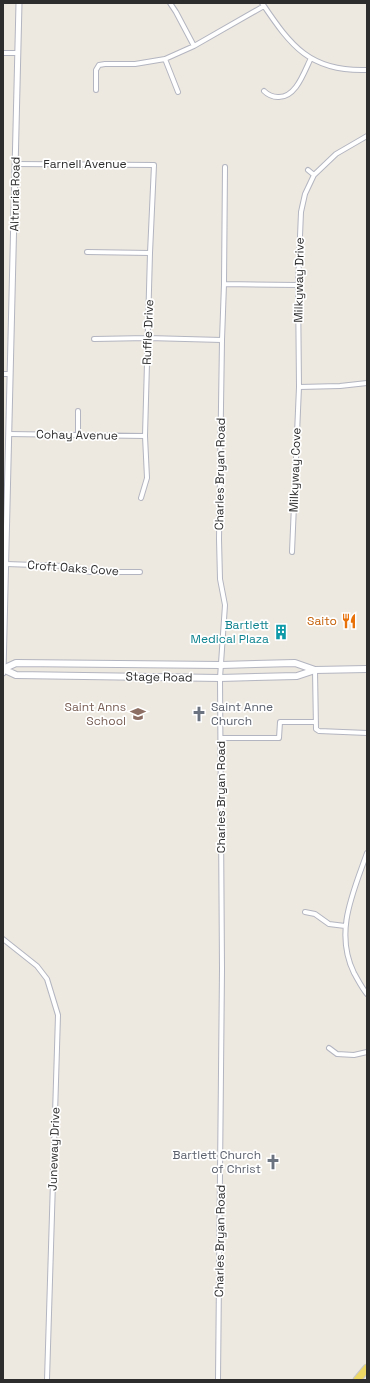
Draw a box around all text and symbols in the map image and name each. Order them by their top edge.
street label: Altruria Road [6,156,24,232]
street label: Farnell Avenue [43,156,127,172]
street label: Milkyway Drive [290,237,308,323]
street label: Ruffle Drive [139,299,157,365]
street label: Charles Bryan Road [211,418,229,530]
street label: Cohay Avenue [36,426,118,444]
street label: Milkyway Cove [286,427,304,513]
street label: Croft Oaks Cove [27,557,119,579]
restaurant icon: Saito [340,612,358,630]
place label: Saito [307,613,337,629]
place label: Bartlett Medical Plaza [191,617,269,647]
building icon: Bartlett Medical Plaza [272,623,290,641]
street label: Stage Road [125,668,193,686]
place label: Saint Anns School [65,699,126,729]
place label: Saint Anne Church [211,699,273,729]
school or university icon: Saint Anns School [129,705,147,723]
church icon: Saint Anne Church [190,705,208,723]
street label: Charles Bryan Road [213,741,229,853]
street label: Juneway Drive [45,1107,63,1191]
place label: Bartlett Church of Christ [172,1147,261,1177]
church icon: Bartlett Church of Christ [264,1153,282,1171]
street label: Charles Bryan Road [211,1185,229,1297]

